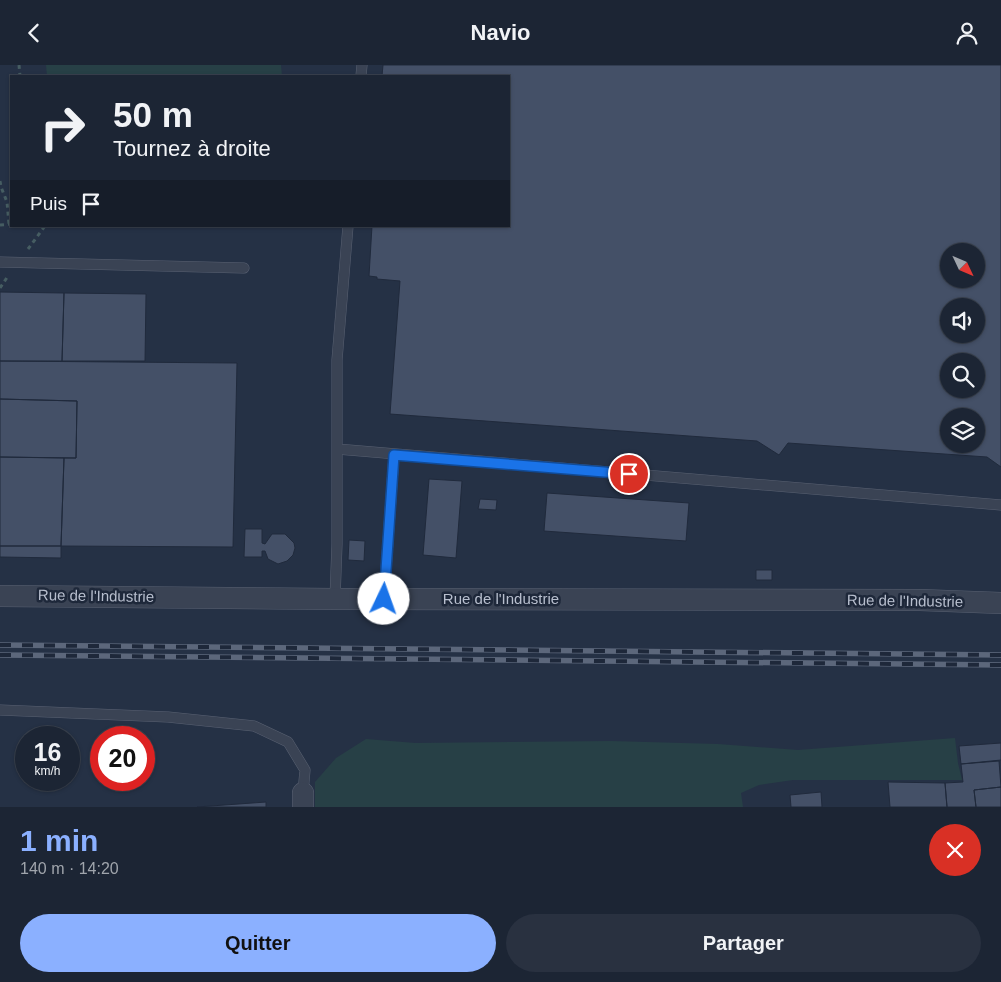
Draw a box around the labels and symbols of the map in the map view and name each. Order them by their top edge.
north arrow [940,243,985,287]
pin [608,453,650,495]
position arrow [357,572,409,624]
street label: Rue de l'Industrie [38,586,154,605]
street label: Rue de l'Industrie [443,590,559,607]
street label: Rue de l'Industrie [847,591,963,610]
speed limit sign: 20 [90,726,155,791]

